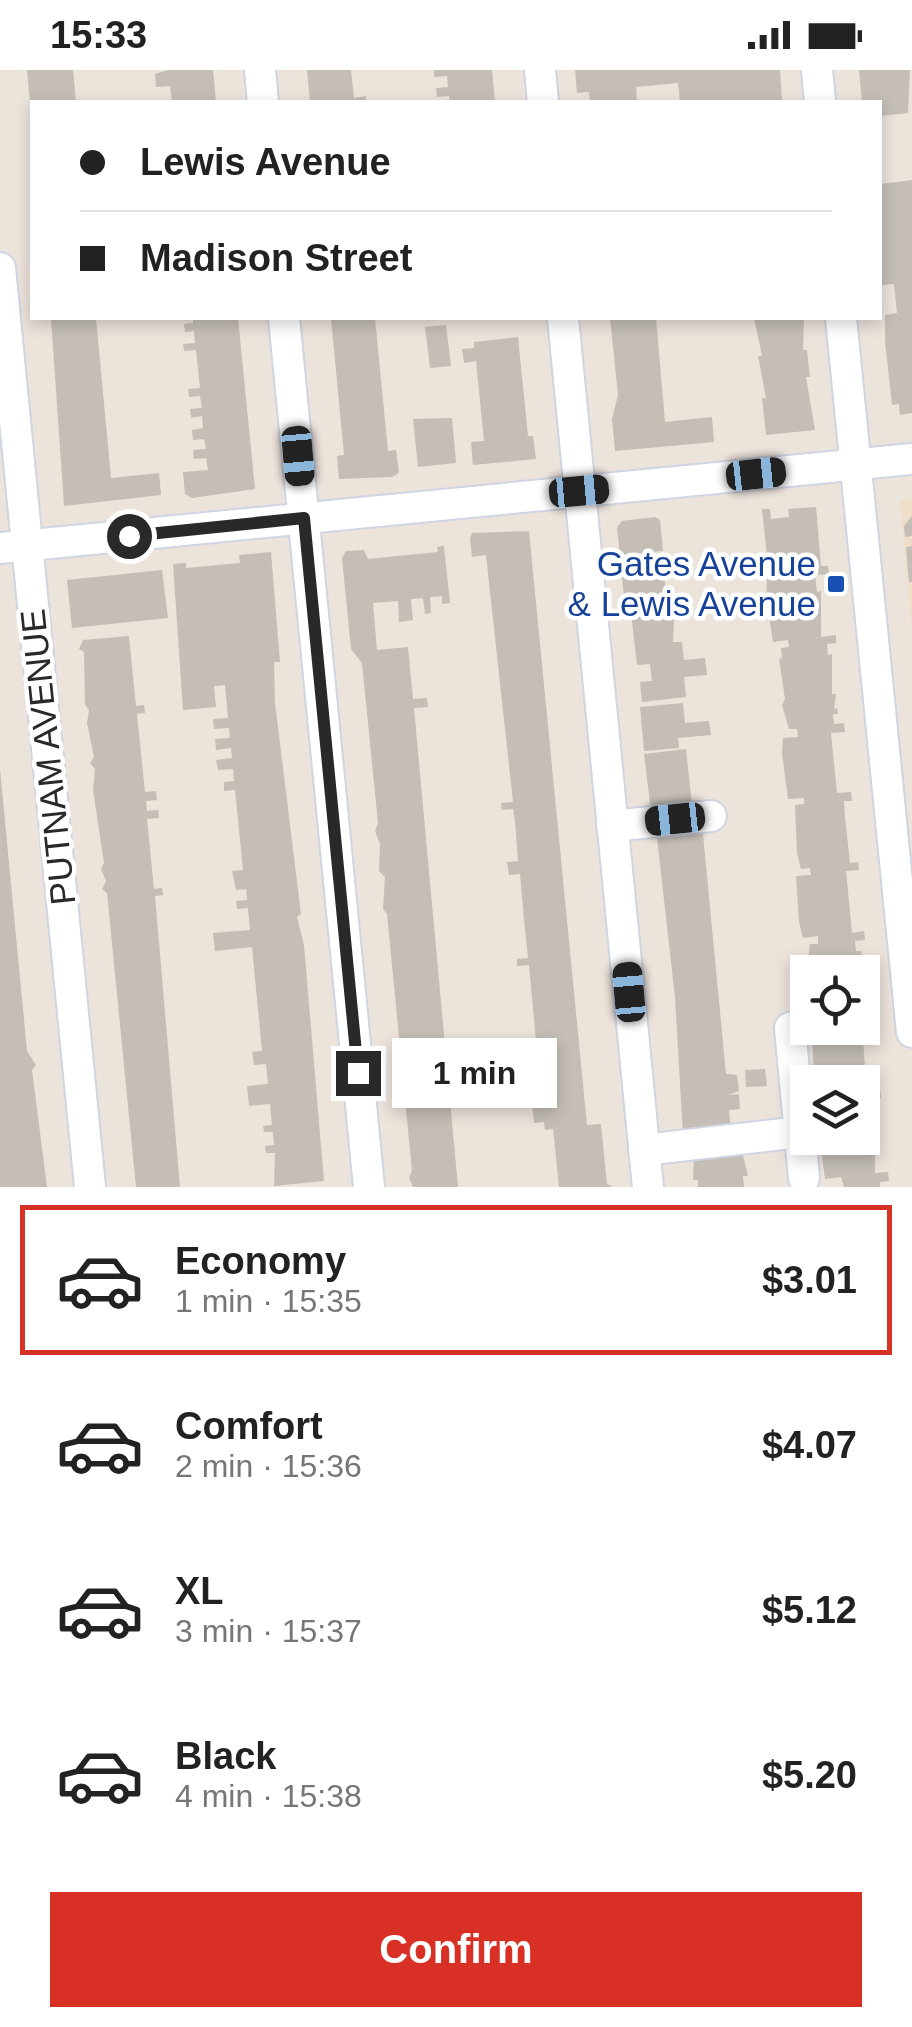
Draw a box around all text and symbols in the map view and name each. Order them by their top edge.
text: 15:33 [50,14,147,56]
text: Lewis Avenue [140,141,391,183]
text: Madison Street [140,237,412,279]
car [280,425,316,487]
car [725,456,787,492]
car [548,473,610,509]
route start [107,514,152,559]
place label: Gates Avenue & Lewis Avenue [568,544,816,623]
marker: Gates Avenue & Lewis Avenue [825,573,847,595]
street label: PUTNAM AVENUE [13,607,82,907]
car [644,801,706,837]
map controls [790,955,880,1155]
button: locate [790,955,880,1045]
car [611,961,647,1023]
callout: 1 min [393,1038,558,1108]
route end [336,1051,381,1096]
text: 1 min [433,1055,516,1091]
button: layers [790,1065,880,1155]
icon: car [55,1235,145,1325]
text: Economy [175,1240,346,1282]
text: $3.01 [762,1259,857,1301]
text: 1 min · 15:35 [175,1283,362,1319]
icon: car [55,1400,145,1490]
text: Comfort [175,1405,323,1447]
text: $4.07 [762,1424,857,1466]
text: 2 min · 15:36 [175,1448,362,1484]
icon: car [55,1565,145,1655]
text: XL [175,1570,224,1612]
text: $5.12 [762,1589,857,1631]
text: 3 min · 15:37 [175,1613,362,1649]
icon: car [55,1730,145,1820]
text: Black [175,1735,276,1777]
text: $5.20 [762,1754,857,1796]
text: 4 min · 15:38 [175,1778,362,1814]
button: Confirm [50,1892,862,2007]

